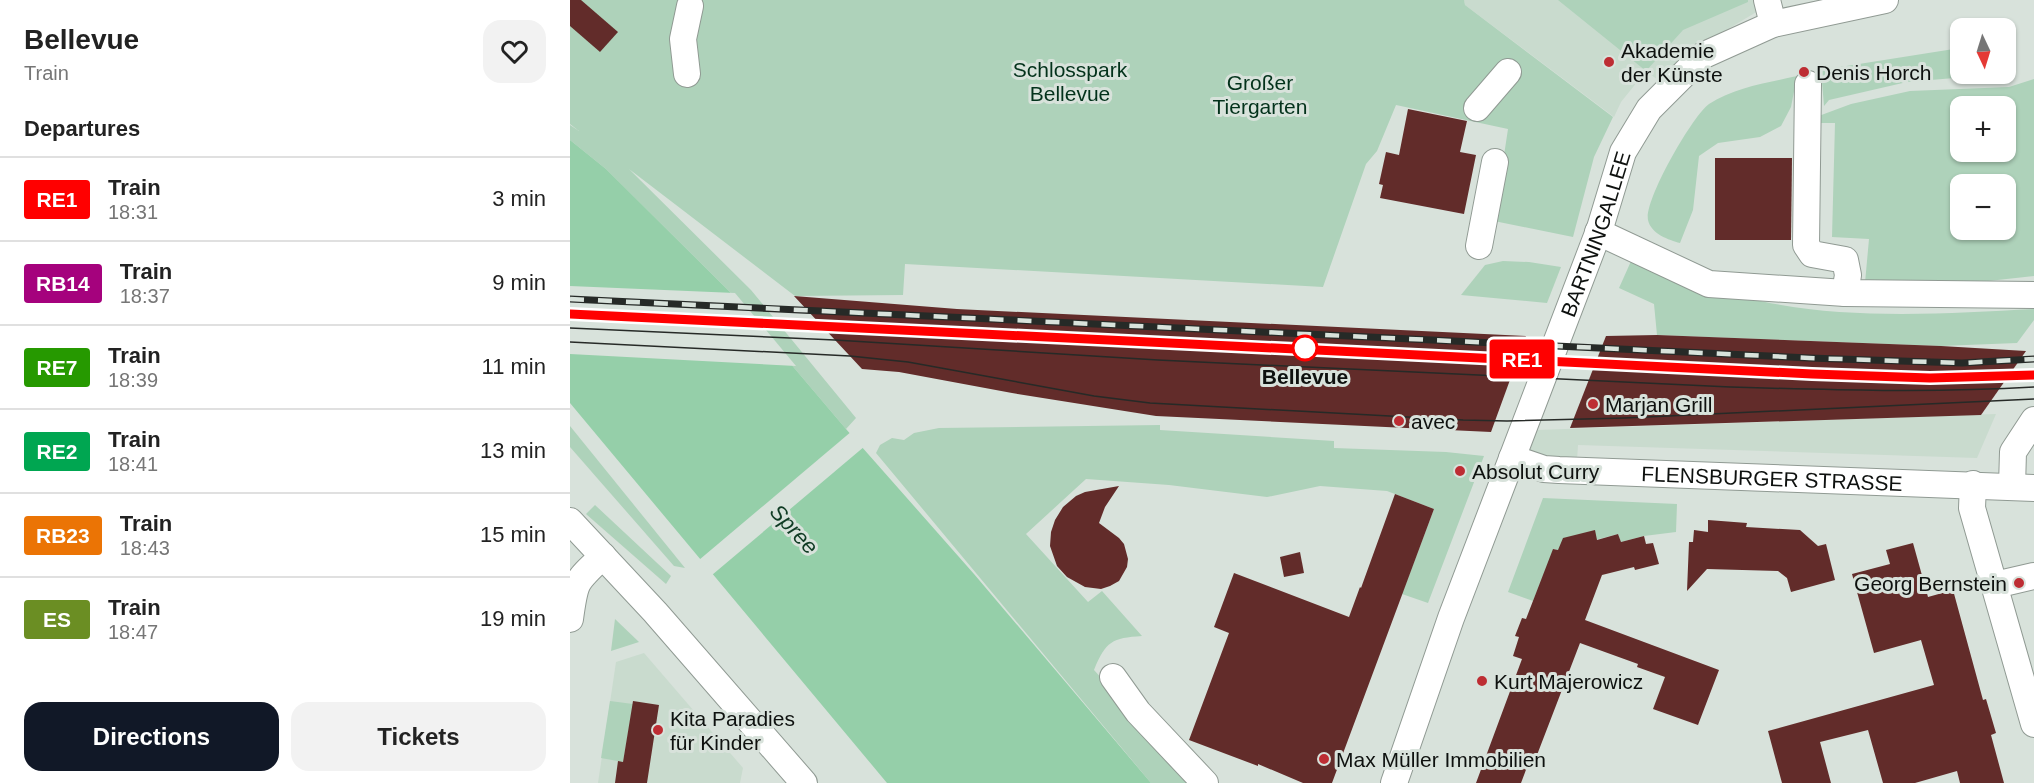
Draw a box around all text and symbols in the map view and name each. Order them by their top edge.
north arrow [1950,18,2016,84]
map controls [1950,18,2016,240]
button: heart [483,20,546,83]
text: Bellevue [24,24,139,55]
place label: Akademie der Künste [1621,39,1723,86]
marker: Akademie der Künste [1602,55,1616,69]
park label: Schlosspark Bellevue [1013,58,1128,105]
place label: Denis Horch [1816,61,1932,84]
text: Train [24,62,69,84]
marker: Denis Horch [1797,65,1811,79]
park label: Großer Tiergarten [1213,71,1307,118]
button: + [1950,96,2016,162]
text: Departures [24,116,140,141]
street label: BARTNINGALLEE [1556,148,1634,320]
button: − [1950,174,2016,240]
text: Train [108,175,161,200]
text: 3 min [492,186,546,211]
text: RE1 [37,188,77,211]
text: 18:31 [108,201,158,223]
text: Train [120,259,172,284]
text: 9 min [492,270,546,295]
text: RB14 [36,272,90,295]
text: 18:37 [120,285,170,307]
marker: Bellevue [1292,335,1318,361]
line badge: RE1 [1488,340,1556,378]
text: Train [108,343,161,368]
text: RE1 [1502,348,1542,371]
text: 11 min [482,354,546,379]
text: RE7 [37,356,77,379]
place label: Bellevue [1262,365,1348,388]
text: 18:39 [108,369,158,391]
place label: Marjan Grill [1605,393,1712,416]
marker: Marjan Grill [1586,397,1600,411]
place label: avec [1411,410,1455,433]
marker: avec [1392,414,1406,428]
text: Train [108,427,161,452]
text: 13 min [480,438,546,463]
text: RE2 [37,440,77,463]
text: 18:41 [108,453,158,475]
place label: Absolut Curry [1472,460,1600,483]
street label: FLENSBURGER STRASSE [1641,462,1903,495]
marker: Absolut Curry [1453,464,1467,478]
water label: Spree [765,499,823,559]
text: Train [120,511,172,536]
text: 15 min [480,522,546,547]
text: RB23 [36,524,90,547]
text: 18:43 [120,537,170,559]
place label: Georg Bernstein [1854,572,2007,595]
marker: Georg Bernstein [2012,576,2026,590]
text: Train [108,595,161,620]
text: 19 min [480,606,546,631]
text: ES [43,608,71,631]
text: 18:47 [108,621,158,643]
place label: Kurt Majerowicz [1494,670,1643,693]
marker: Kurt Majerowicz [1475,674,1489,688]
button: Directions [24,702,279,771]
button: Tickets [291,702,546,771]
place label: Kita Paradies für Kinder [670,707,795,754]
marker: Kita Paradies für Kinder [651,723,665,737]
place label: Max Müller Immobilien [1336,748,1546,771]
marker: Max Müller Immobilien [1317,752,1331,766]

